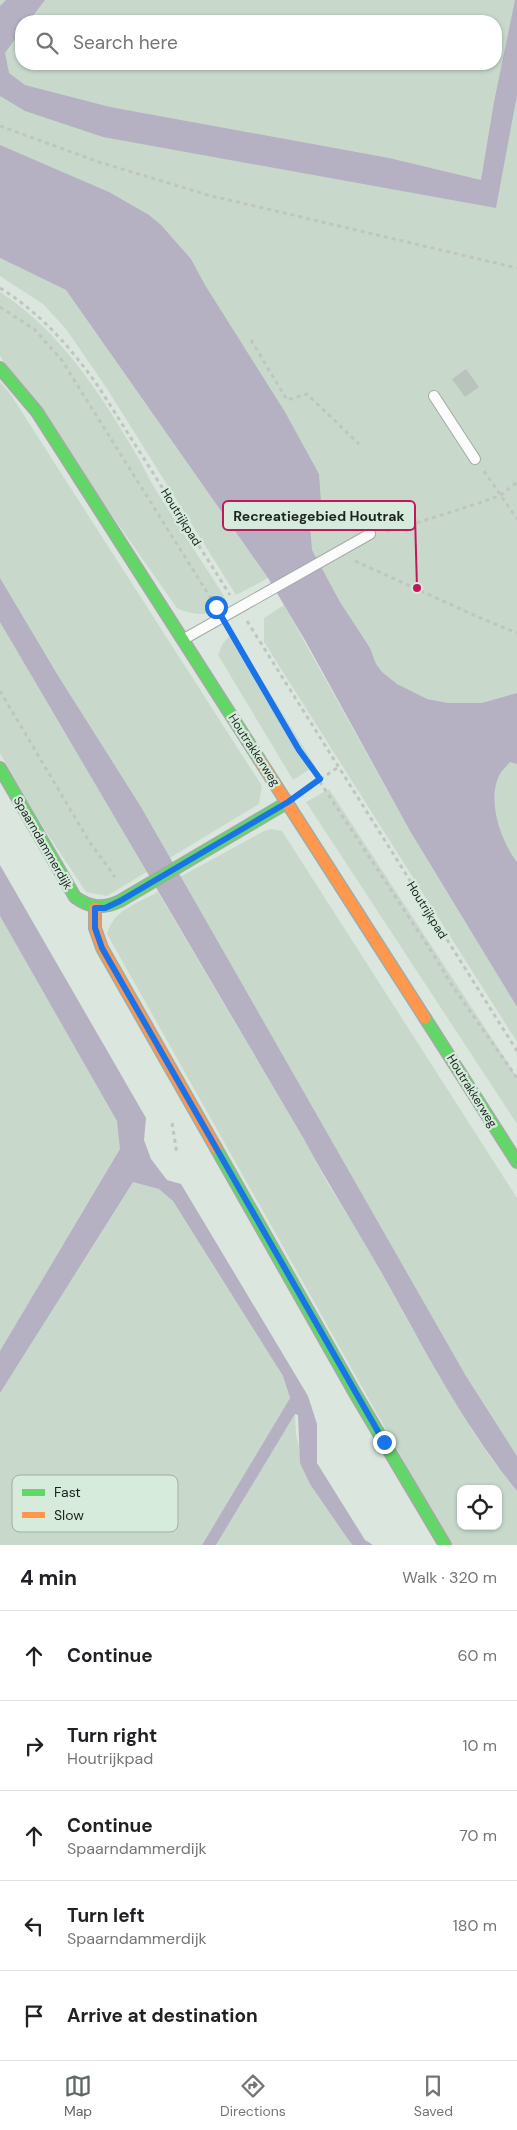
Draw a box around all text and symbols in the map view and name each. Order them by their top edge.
search box [15,15,502,70]
icon: search [33,29,61,57]
text: Search here [73,30,178,55]
street label: Houtrijkpad [157,485,205,549]
callout: Recreatiegebied Houtrak [223,501,415,530]
text: Recreatiegebied Houtrak [233,507,405,525]
route start [205,596,228,619]
street label: Houtrakkerweg [225,711,284,789]
street label: Spaarndammerdijk [10,794,76,892]
street label: Houtrijkpad [403,878,451,942]
street label: Houtrakkerweg [443,1051,501,1131]
route end [373,1431,396,1454]
legend [12,1475,178,1532]
text: Fast [54,1483,81,1501]
map controls [457,1485,502,1530]
button: locate [457,1485,502,1530]
text: Slow [54,1506,84,1524]
text: 4 min [20,1564,77,1592]
text: Walk · 320 m [402,1567,497,1588]
icon: ahead [20,1642,48,1670]
text: Continue [67,1643,153,1668]
text: 60 m [457,1645,497,1666]
text: Turn right [67,1723,157,1748]
icon: right [20,1732,48,1760]
text: 10 m [463,1735,497,1756]
text: Houtrijkpad [67,1748,153,1769]
text: Continue [67,1813,153,1838]
icon: ahead [20,1822,48,1850]
text: 70 m [459,1825,497,1846]
text: Spaarndammerdijk [67,1838,207,1859]
text: Turn left [67,1903,145,1928]
icon: left [20,1912,48,1940]
text: 180 m [453,1915,497,1936]
text: Spaarndammerdijk [67,1928,207,1949]
icon: arrive [20,2002,48,2030]
text: Arrive at destination [67,2003,258,2028]
tab: Map [64,2072,92,2120]
tab: Directions [220,2072,286,2120]
tab: Saved [414,2072,453,2120]

